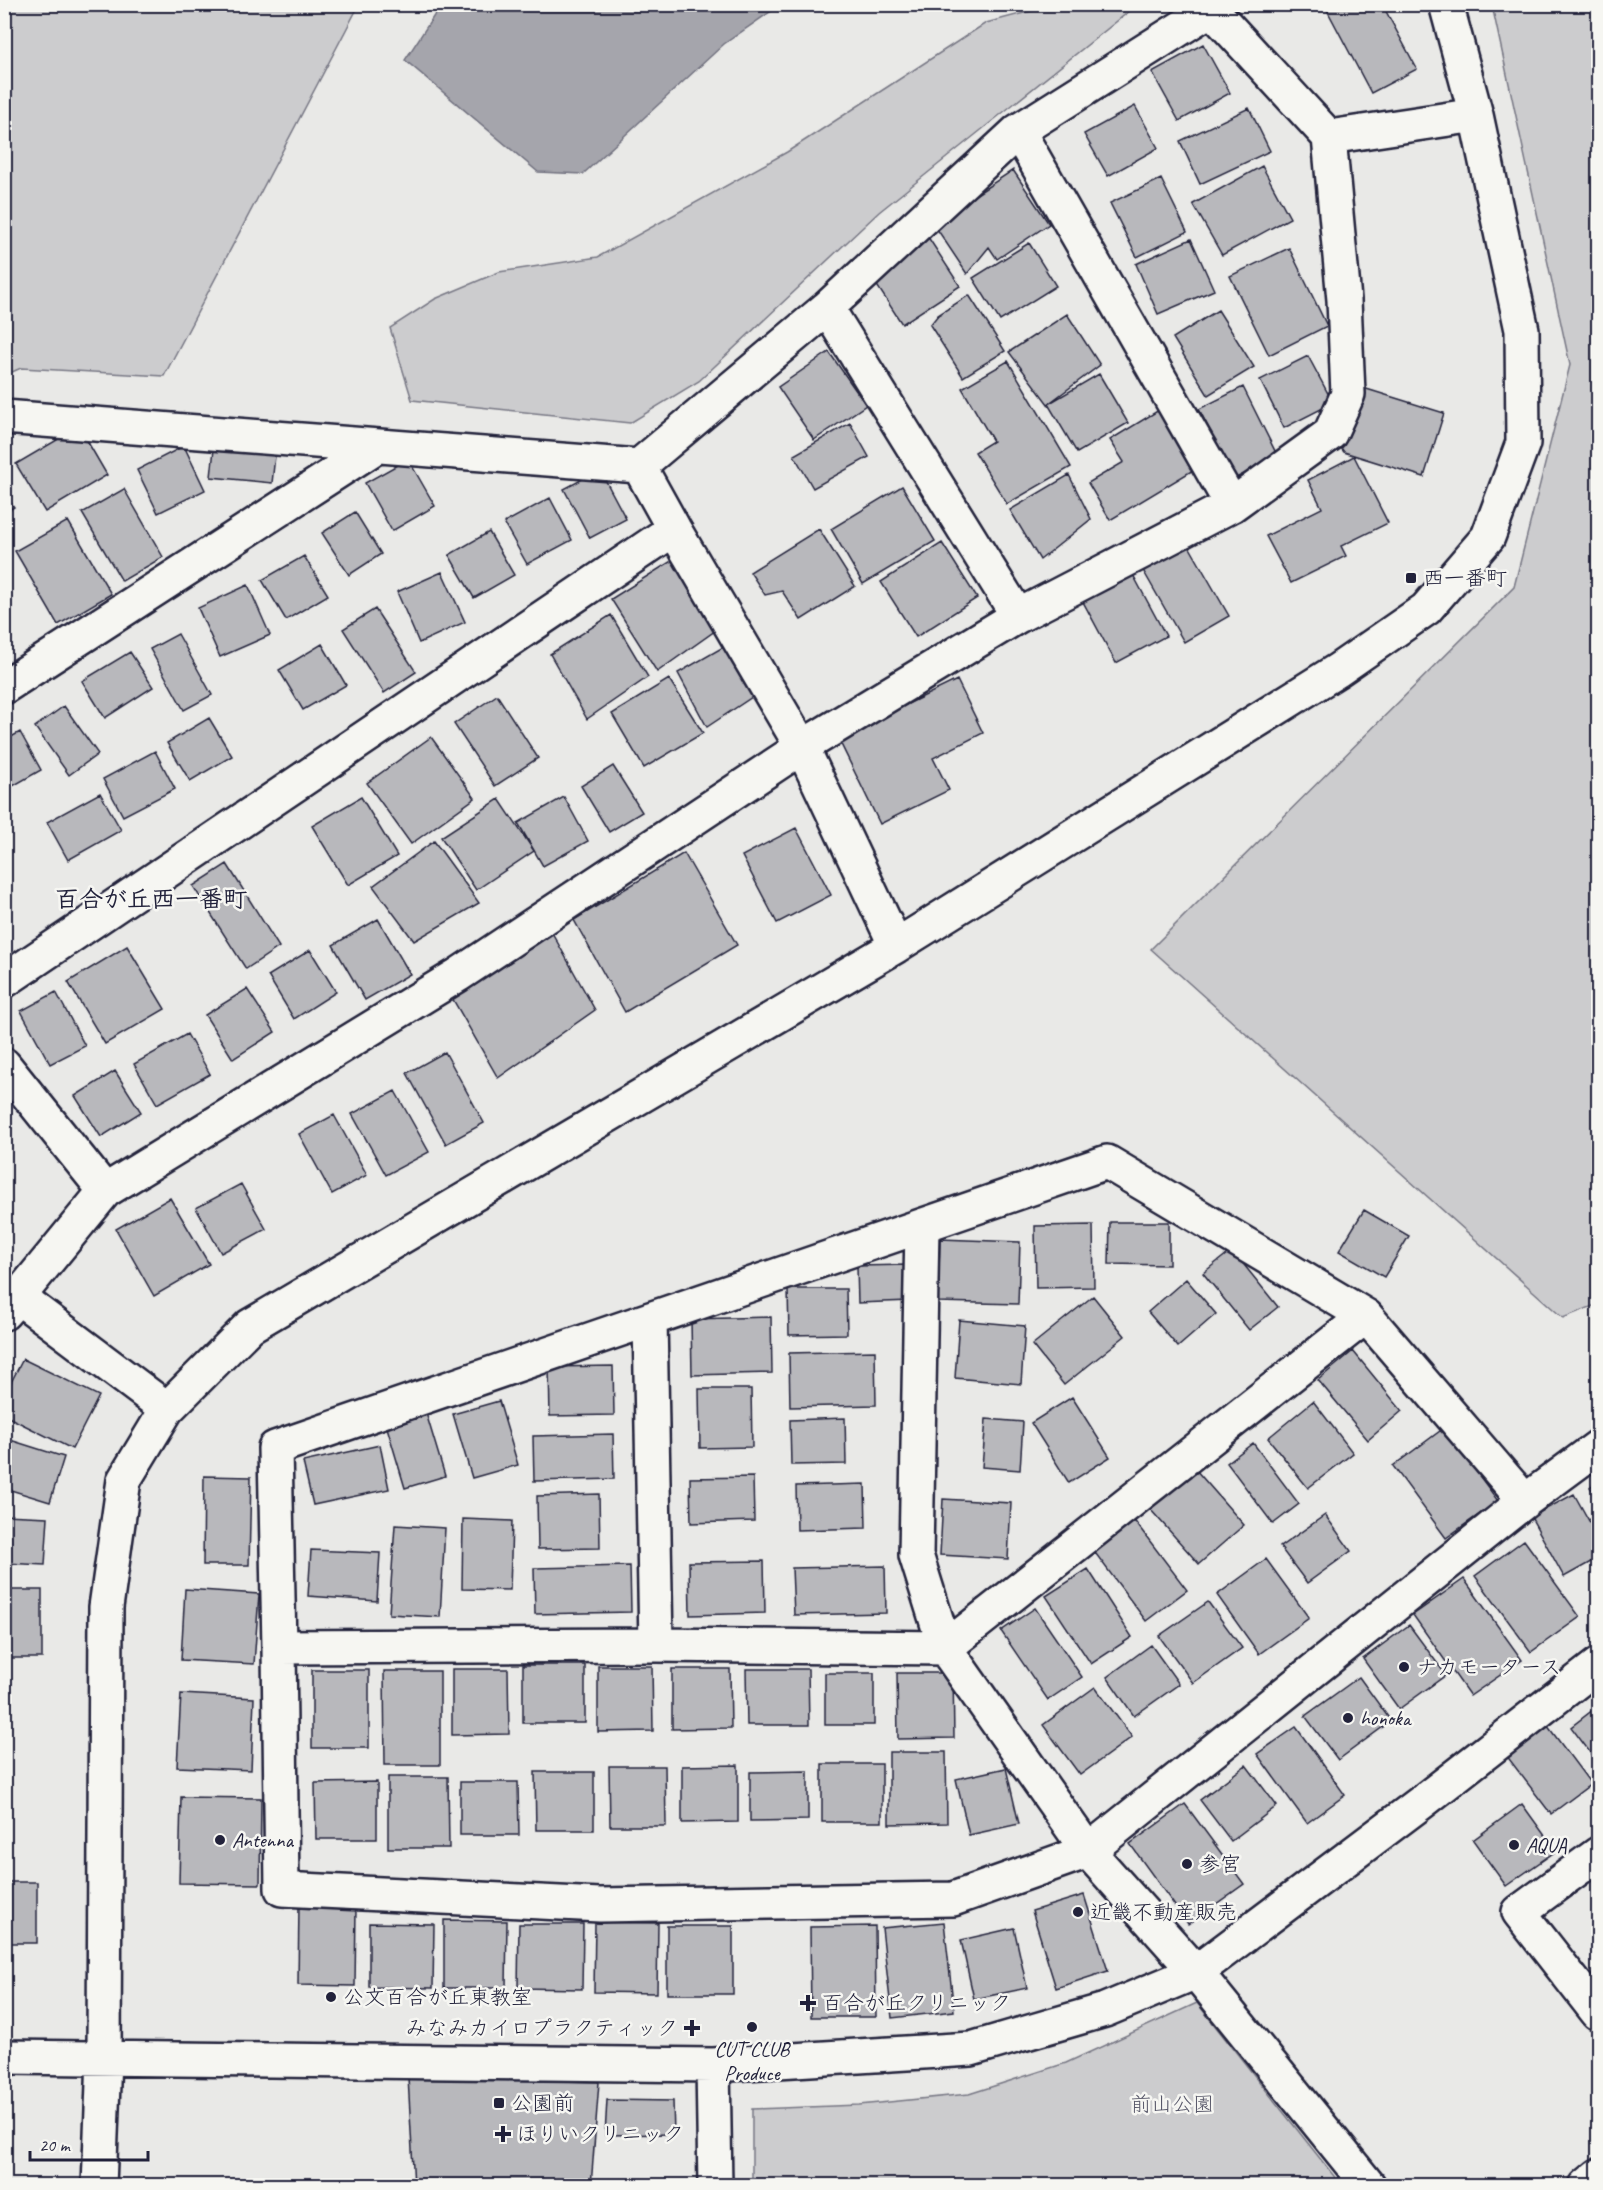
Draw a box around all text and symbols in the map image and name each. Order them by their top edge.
place label: 西一番町 [1423,565,1507,591]
marker: 西一番町 [1404,571,1418,585]
district label: 百合が丘西一番町 [55,884,247,914]
place label: ナカモータース [1416,1654,1561,1680]
marker: ナカモータース [1397,1660,1411,1674]
place label: honoka [1360,1705,1413,1731]
marker: honoka [1341,1711,1355,1725]
place label: Antenna [232,1827,294,1853]
place label: AQUA [1526,1832,1567,1858]
marker: Antenna [213,1833,227,1847]
marker: AQUA [1507,1838,1521,1852]
place label: 参宮 [1199,1851,1241,1877]
marker: 参宮 [1180,1857,1194,1871]
place label: 近畿不動産販売 [1090,1899,1237,1925]
marker: 近畿不動産販売 [1071,1905,1085,1919]
place label: 公文百合が丘東教室 [343,1984,532,2010]
marker: 公文百合が丘東教室 [324,1990,338,2004]
place label: 百合が丘クリニック [822,1990,1011,2016]
marker: 百合が丘クリニック [799,1994,817,2012]
place label: みなみカイロプラクティック [405,2015,678,2041]
marker: みなみカイロプラクティック [683,2019,701,2037]
marker: CUT CLUB Produce [745,2020,759,2034]
place label: CUT CLUB Produce [715,2036,792,2086]
place label: 公園前 [511,2090,574,2116]
park label: 前山公園 [1130,2091,1214,2117]
marker: 公園前 [492,2096,506,2110]
place label: ほりいクリニック [516,2121,684,2147]
scale bar [30,2124,148,2162]
marker: ほりいクリニック [494,2125,512,2143]
text: 20 m [39,2134,72,2156]

